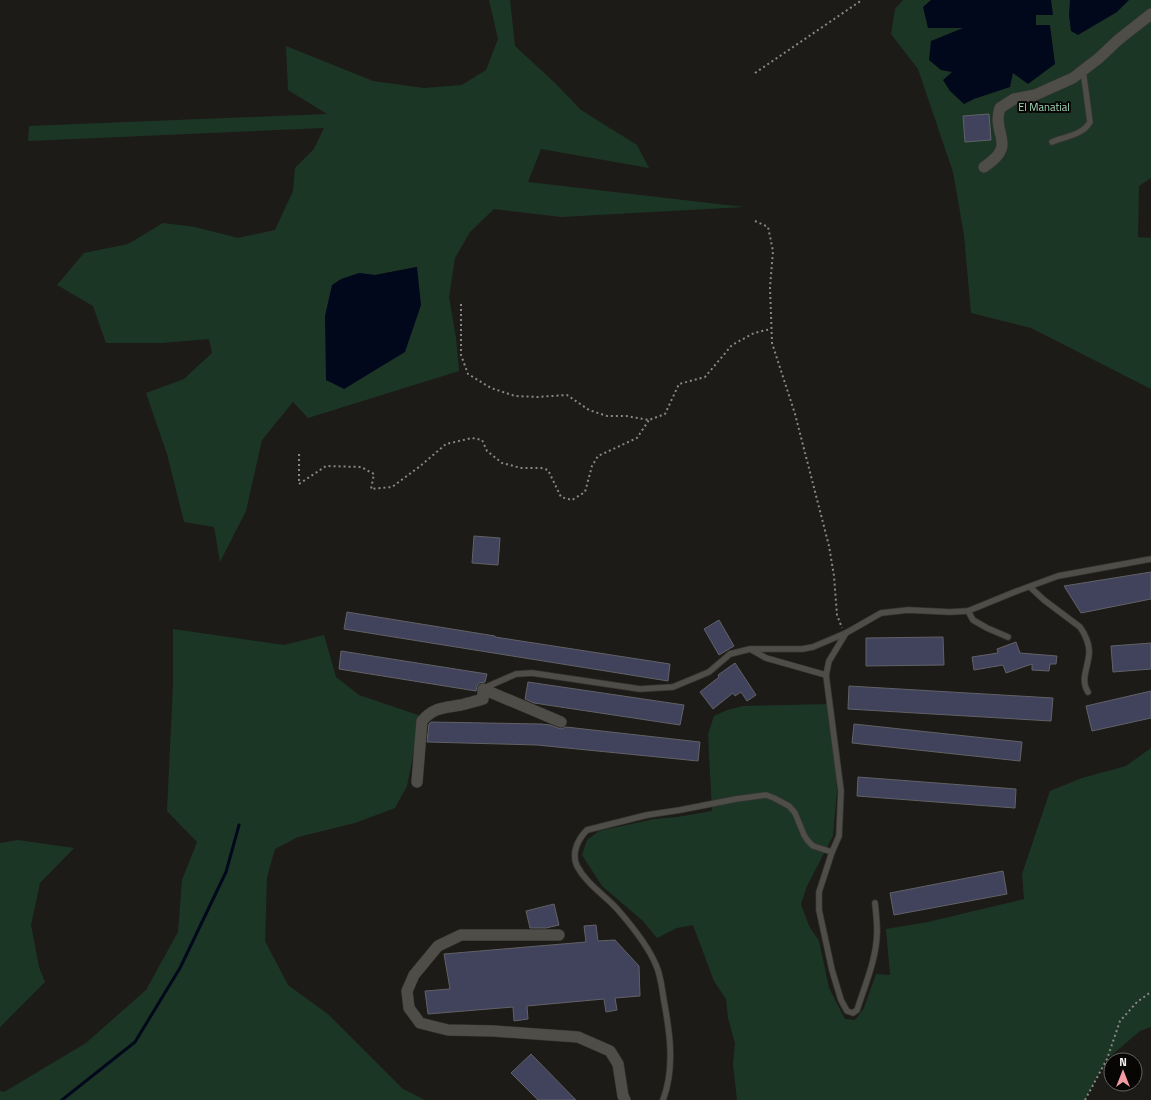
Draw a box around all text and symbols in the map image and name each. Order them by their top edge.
park label: El Manatial [1018,99,1070,115]
north arrow [1103,1052,1143,1092]
text: N [1119,1054,1127,1070]

